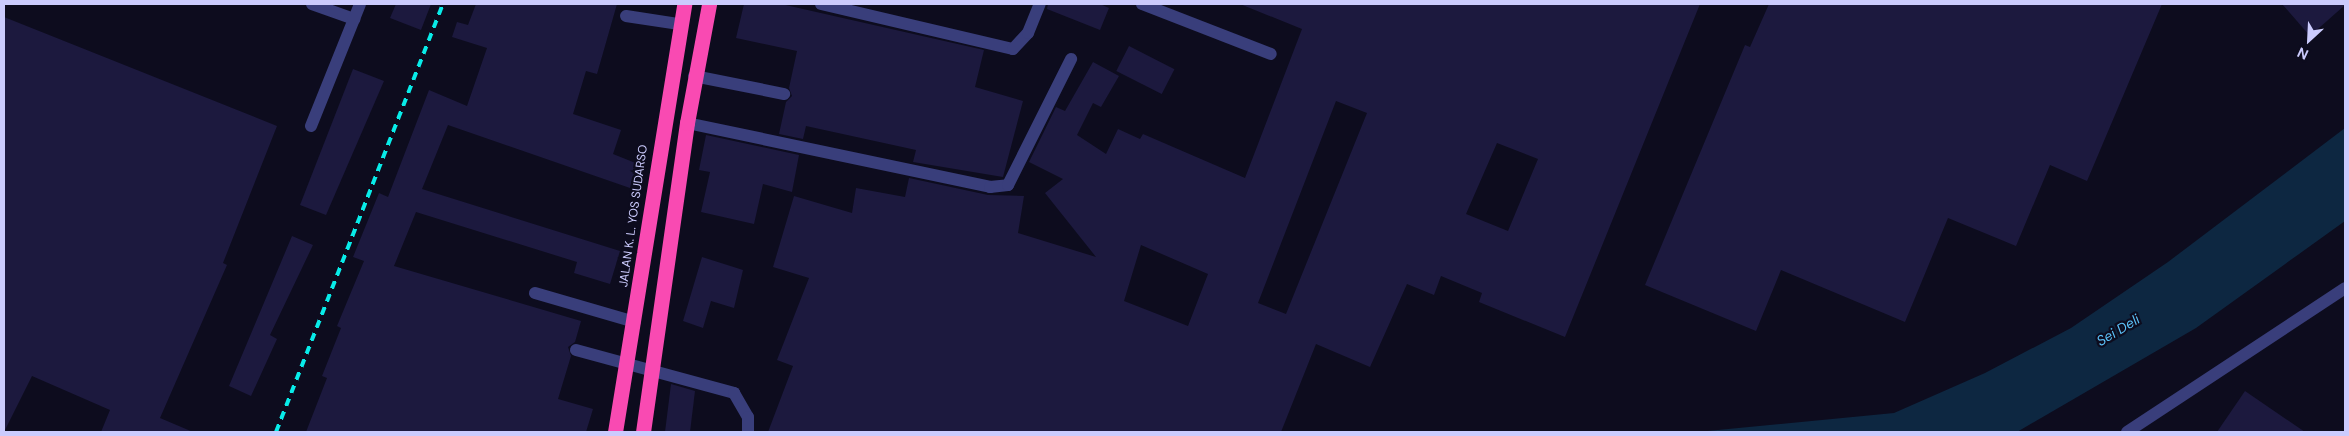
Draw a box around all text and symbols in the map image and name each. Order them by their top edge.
north arrow [2284,15,2334,65]
text: N [2294,43,2311,64]
street label: JALAN K. L. YOS SUDARSO [617,144,651,288]
water label: Sei Deli [2093,311,2143,349]

